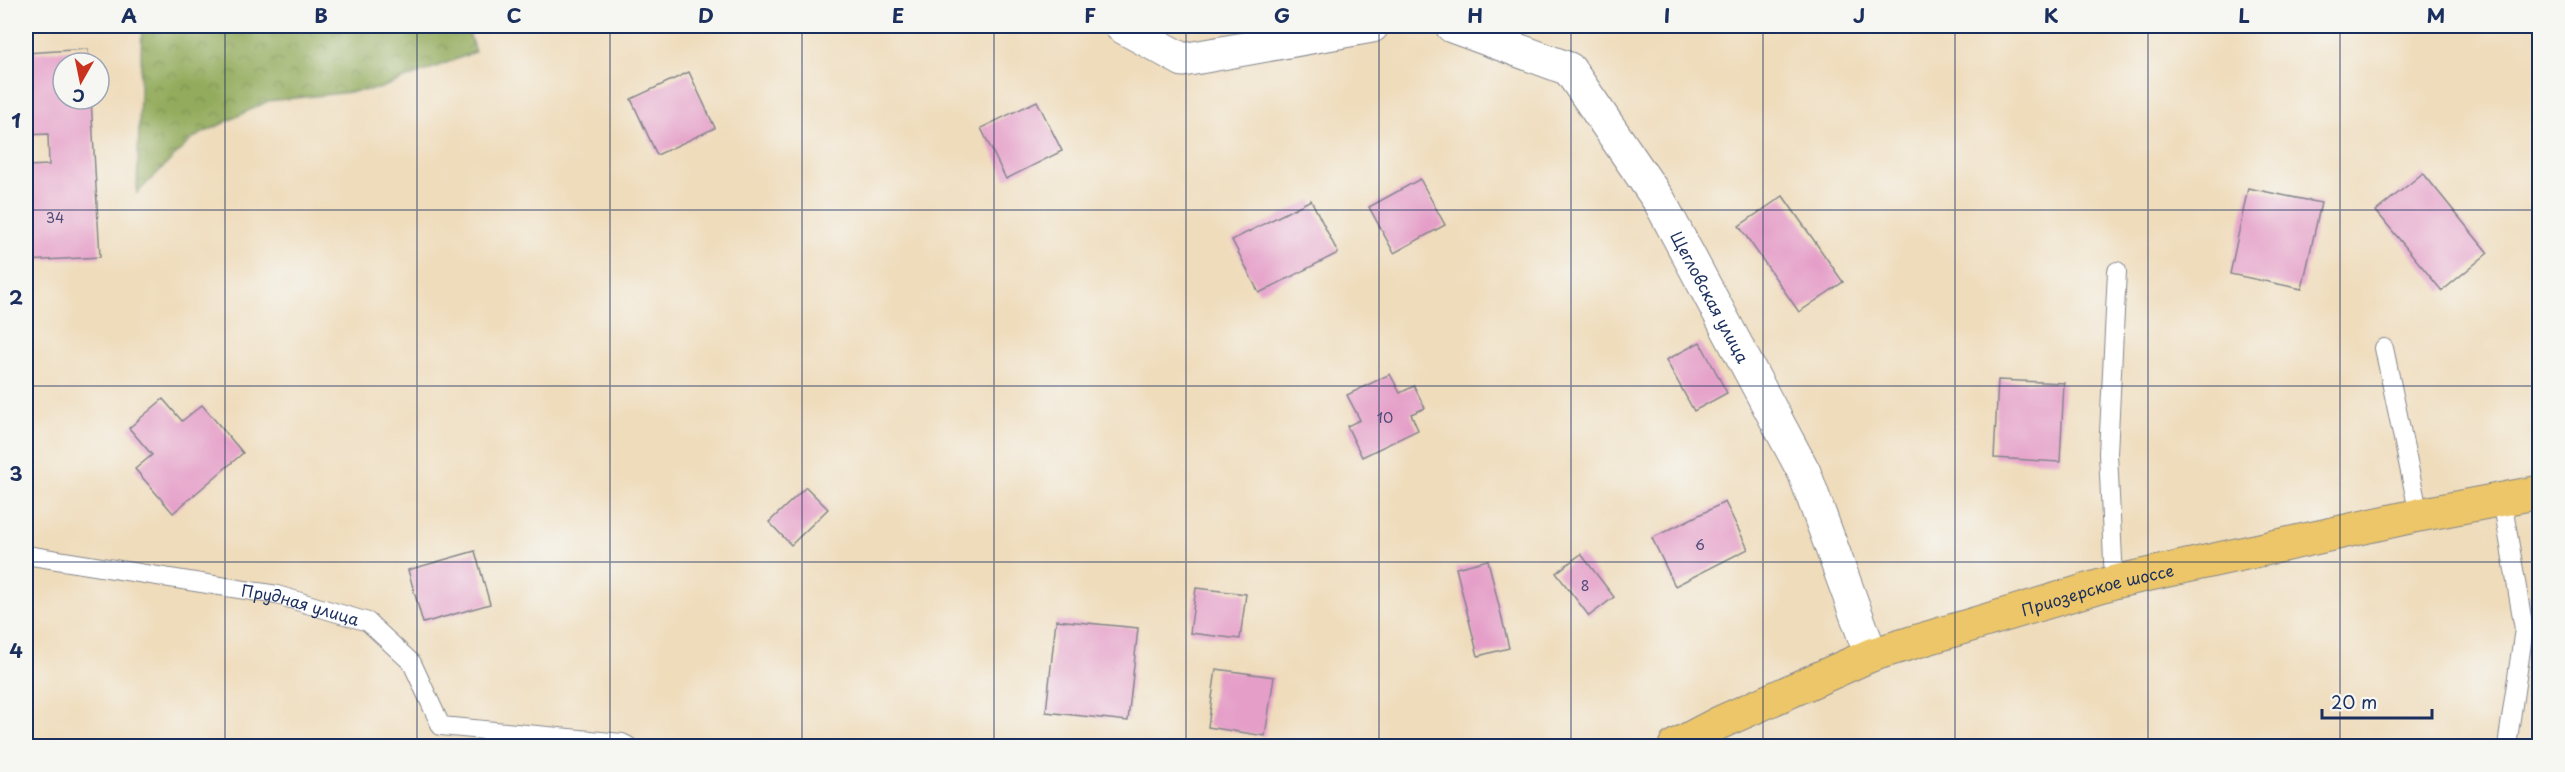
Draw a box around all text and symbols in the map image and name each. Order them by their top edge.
text: A [121,0,137,30]
text: B [314,0,328,30]
text: C [506,0,522,30]
text: D [698,0,714,30]
text: E [892,0,904,30]
text: F [1084,0,1096,30]
text: G [1274,0,1290,30]
text: H [1467,0,1483,30]
text: I [1664,0,1670,30]
text: J [1853,0,1865,30]
text: K [2044,0,2059,30]
text: L [2238,0,2250,30]
text: M [2427,0,2445,30]
north arrow [51,51,111,111]
text: С [71,84,86,110]
text: 1 [11,105,21,135]
house number: 34 [46,207,64,228]
street label: Щегловская улица [1665,226,1756,367]
text: 2 [9,282,23,312]
house number: 10 [1377,407,1393,428]
text: 3 [9,458,23,488]
house number: 6 [1695,534,1705,555]
street label: Приозерское шоссе [2018,557,2176,621]
house number: 8 [1581,575,1589,596]
street label: Прудная улица [240,577,362,631]
text: 4 [9,635,23,665]
scale bar [2322,682,2432,720]
text: 20 m [2331,688,2377,715]

